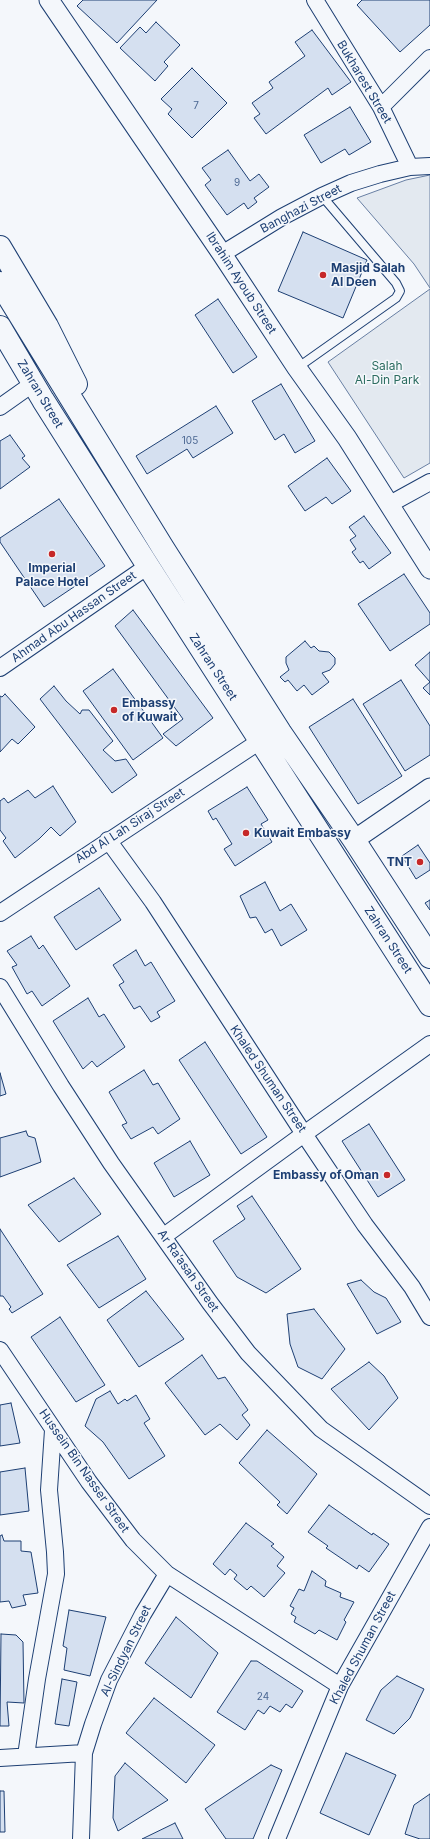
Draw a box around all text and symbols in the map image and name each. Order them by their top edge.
street label: Bukharest Street [334,38,394,126]
house number: 7 [193,100,199,112]
house number: 9 [234,177,240,189]
street label: Banghazi Street [258,182,344,236]
street label: Ibrahim Ayoub Street [203,229,279,337]
place label: Masjid Salah Al Deen [331,261,405,289]
marker: Masjid Salah Al Deen [318,270,328,280]
street label: Zahran Street [14,357,66,431]
park label: Salah Al-Din Park [355,359,419,387]
house number: 105 [182,435,198,447]
marker: Imperial Palace Hotel [47,549,57,559]
place label: Imperial Palace Hotel [16,561,88,589]
street label: Ahmad Abu Hassan Street [9,568,139,666]
street label: Zahran Street [186,631,240,703]
place label: Embassy of Kuwait [122,696,177,724]
marker: Embassy of Kuwait [109,705,119,715]
street label: Abd Al Lah Siraj Street [73,785,187,867]
place label: Kuwait Embassy [254,826,351,840]
marker: Kuwait Embassy [241,828,251,838]
place label: TNT [387,855,412,869]
marker: TNT [415,857,425,867]
street label: Zahran Street [361,904,415,976]
street label: Khaled Shuman Street [227,1023,309,1135]
place label: Embassy of Oman [273,1168,379,1182]
marker: Embassy of Oman [382,1170,392,1180]
street label: Ar Ra’asah Street [154,1227,222,1315]
street label: Hussein Bin Nasser Street [36,1406,132,1536]
street label: Khaled Shuman Street [327,1589,399,1707]
street label: Al-Sindyan Street [98,1603,154,1699]
house number: 24 [257,1691,269,1703]

